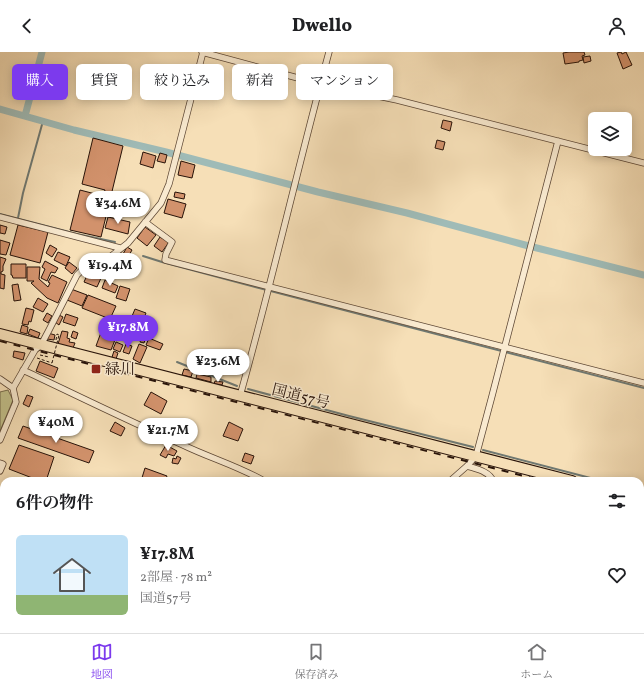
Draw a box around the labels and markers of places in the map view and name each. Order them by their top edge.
pin: ¥34.6M [85,191,151,225]
pin: ¥19.4M [77,253,143,287]
pin: ¥17.8M [95,315,161,349]
pin: ¥23.6M [185,349,251,383]
place label: 緑川 [105,360,135,381]
marker: 緑川 [90,363,102,375]
pin: ¥40M [32,410,80,444]
pin: ¥21.7M [135,418,201,452]

